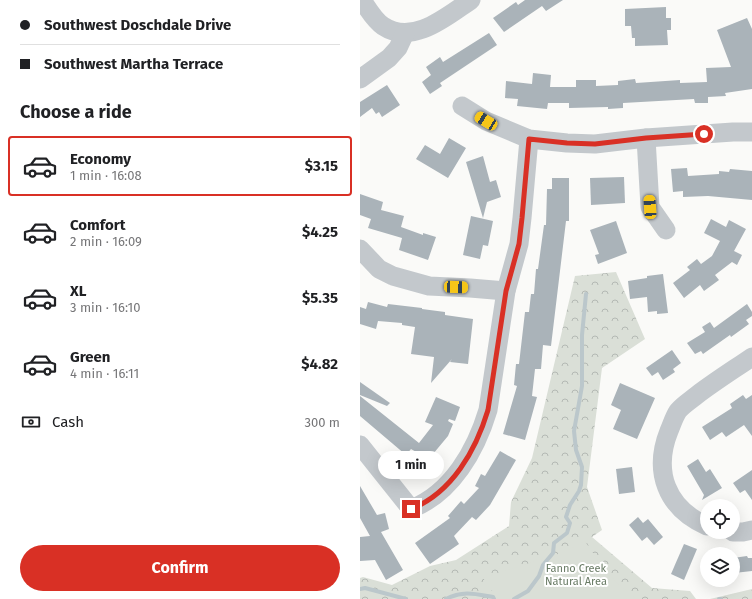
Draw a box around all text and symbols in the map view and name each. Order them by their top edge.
text: Southwest Doschdale Drive [44,16,231,34]
text: Southwest Martha Terrace [44,55,223,73]
text: Choose a ride [20,101,132,123]
car [473,110,499,132]
route start [695,125,713,143]
icon: car [22,148,58,184]
text: Economy [70,150,131,168]
text: $3.15 [305,157,338,175]
text: 1 min · 16:08 [70,168,142,183]
car [643,195,657,219]
icon: car [22,214,58,250]
text: Comfort [70,216,126,234]
text: $4.25 [302,223,338,241]
text: 2 min · 16:09 [70,234,142,249]
icon: car [22,280,58,316]
car [444,281,468,293]
text: XL [70,282,86,300]
text: $5.35 [302,289,338,307]
text: 3 min · 16:10 [70,300,140,315]
icon: car [22,346,58,382]
text: Green [70,348,110,366]
text: $4.82 [301,355,338,373]
text: 4 min · 16:11 [70,366,139,381]
icon: cash [20,411,42,433]
text: Cash [52,413,84,431]
text: 300 m [304,415,340,430]
callout: 1 min [378,451,444,479]
text: 1 min [395,457,427,472]
map controls [700,499,740,587]
button: locate [700,499,740,539]
route end [402,500,420,518]
button: Confirm [20,545,340,591]
button: layers [700,547,740,587]
park label: Fanno Creek Natural Area [545,562,607,588]

